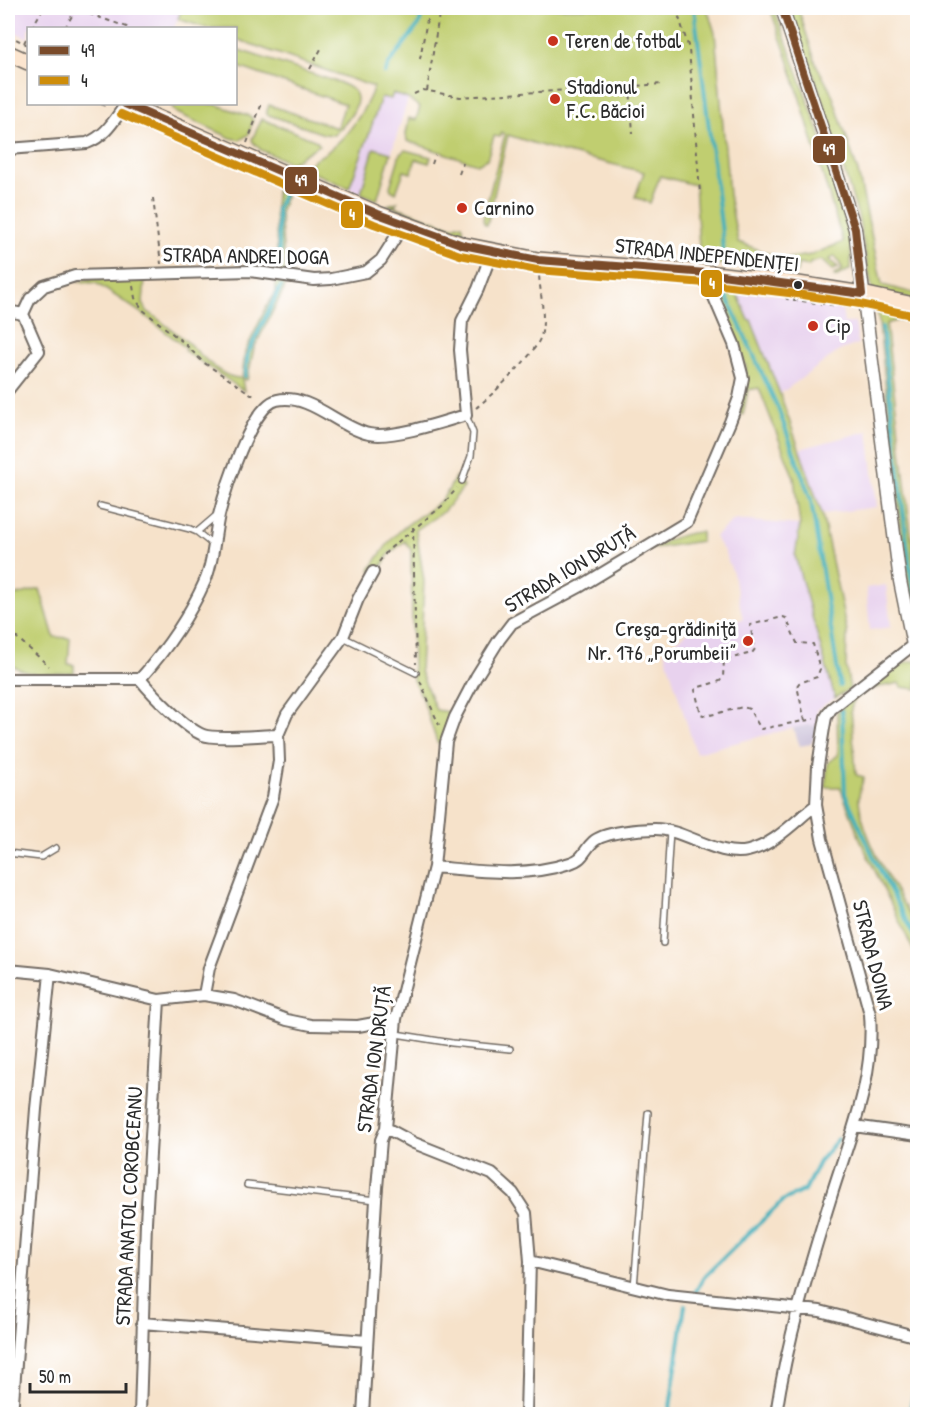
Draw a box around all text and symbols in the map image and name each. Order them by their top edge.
place label: Teren de fotbal [565,26,681,55]
legend [27,27,237,105]
marker: Teren de fotbal [546,34,560,48]
text: 49 [81,38,95,63]
text: 4 [81,68,88,93]
place label: Stadionul F.C. Băcioi [566,72,645,125]
marker: Stadionul F.C. Băcioi [548,92,562,106]
line badge: 49 [812,135,846,164]
text: 49 [823,138,835,160]
line badge: 49 [284,166,318,195]
text: 49 [295,169,307,191]
place label: Carnino [474,193,534,222]
line badge: 4 [340,200,364,229]
marker: Carnino [455,201,469,215]
text: 4 [349,203,355,225]
street label: STRADA INDEPENDENȚEI [614,230,800,279]
street label: STRADA ANDREI DOGA [163,240,329,271]
line badge: 4 [700,269,723,298]
text: 4 [709,272,715,294]
unlabelled marker [792,279,804,291]
place label: Cip [825,311,850,340]
marker: Cip [806,319,820,333]
street label: STRADA ION DRUȚĂ [499,518,641,619]
place label: Creşa-grădiniţă Nr. 176 „Porumbeii” [588,614,736,667]
marker: Creşa-grădiniţă Nr. 176 „Porumbeii” [741,634,755,648]
street label: STRADA DOINA [846,897,901,1013]
street label: STRADA ION DRUȚĂ [349,984,398,1134]
street label: STRADA ANATOL COROBCEANU [108,1086,149,1326]
scale bar [30,1356,126,1394]
text: 50 m [39,1364,71,1389]

